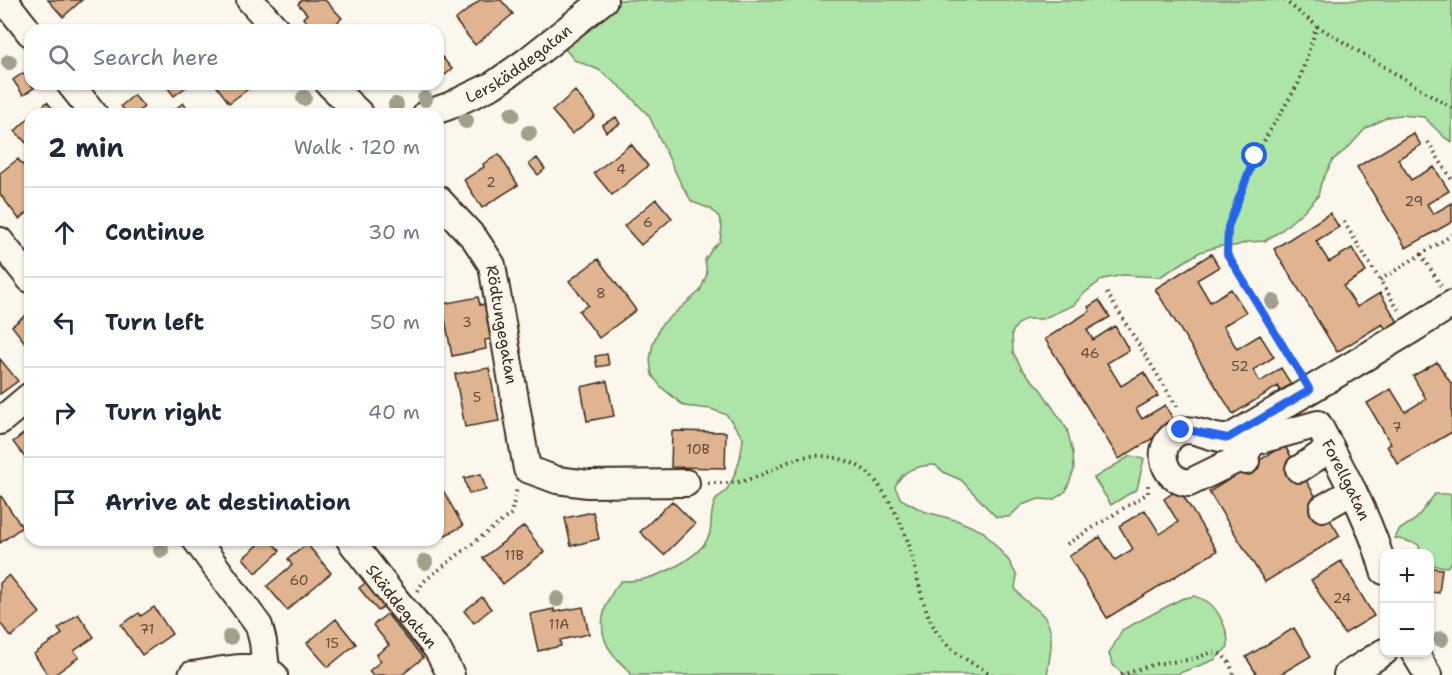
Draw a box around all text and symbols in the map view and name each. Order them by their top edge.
street label: Lerskäddegatan [462,19,576,107]
search box [24,24,444,90]
icon: search [45,41,78,74]
text: Search here [93,43,219,72]
text: 2 min [48,130,124,165]
text: Walk · 120 m [294,134,420,160]
route start [1241,142,1267,168]
house number: 4 [616,160,626,178]
house number: 2 [486,173,496,191]
house number: 29 [1405,192,1423,210]
house number: 6 [643,213,653,231]
icon: ahead [48,216,81,249]
text: Continue [105,218,205,247]
text: 30 m [368,219,420,245]
street label: Rödtungegatan [482,263,523,386]
house number: 8 [596,284,606,302]
icon: left [48,306,81,339]
text: Turn left [105,308,204,337]
text: 50 m [370,309,420,335]
house number: 3 [462,313,472,331]
house number: 46 [1080,344,1100,362]
house number: 52 [1231,357,1249,375]
house number: 5 [473,388,481,406]
icon: right [48,396,81,429]
text: Turn right [105,398,222,427]
text: 40 m [368,399,420,425]
route end [1167,416,1193,442]
house number: 7 [1392,418,1402,436]
street label: Forellgatan [1317,435,1376,524]
house number: 10B [686,440,710,458]
icon: arrive [48,486,81,519]
text: Arrive at destination [105,488,351,517]
house number: 11B [504,546,524,564]
map controls [1380,549,1434,657]
button: + [1380,549,1434,603]
street label: Skäddegatan [362,560,442,653]
house number: 60 [289,571,309,589]
house number: 24 [1333,589,1352,607]
button: − [1380,603,1434,657]
house number: 11A [549,615,569,633]
house number: 71 [140,620,154,638]
house number: 15 [325,634,339,652]

